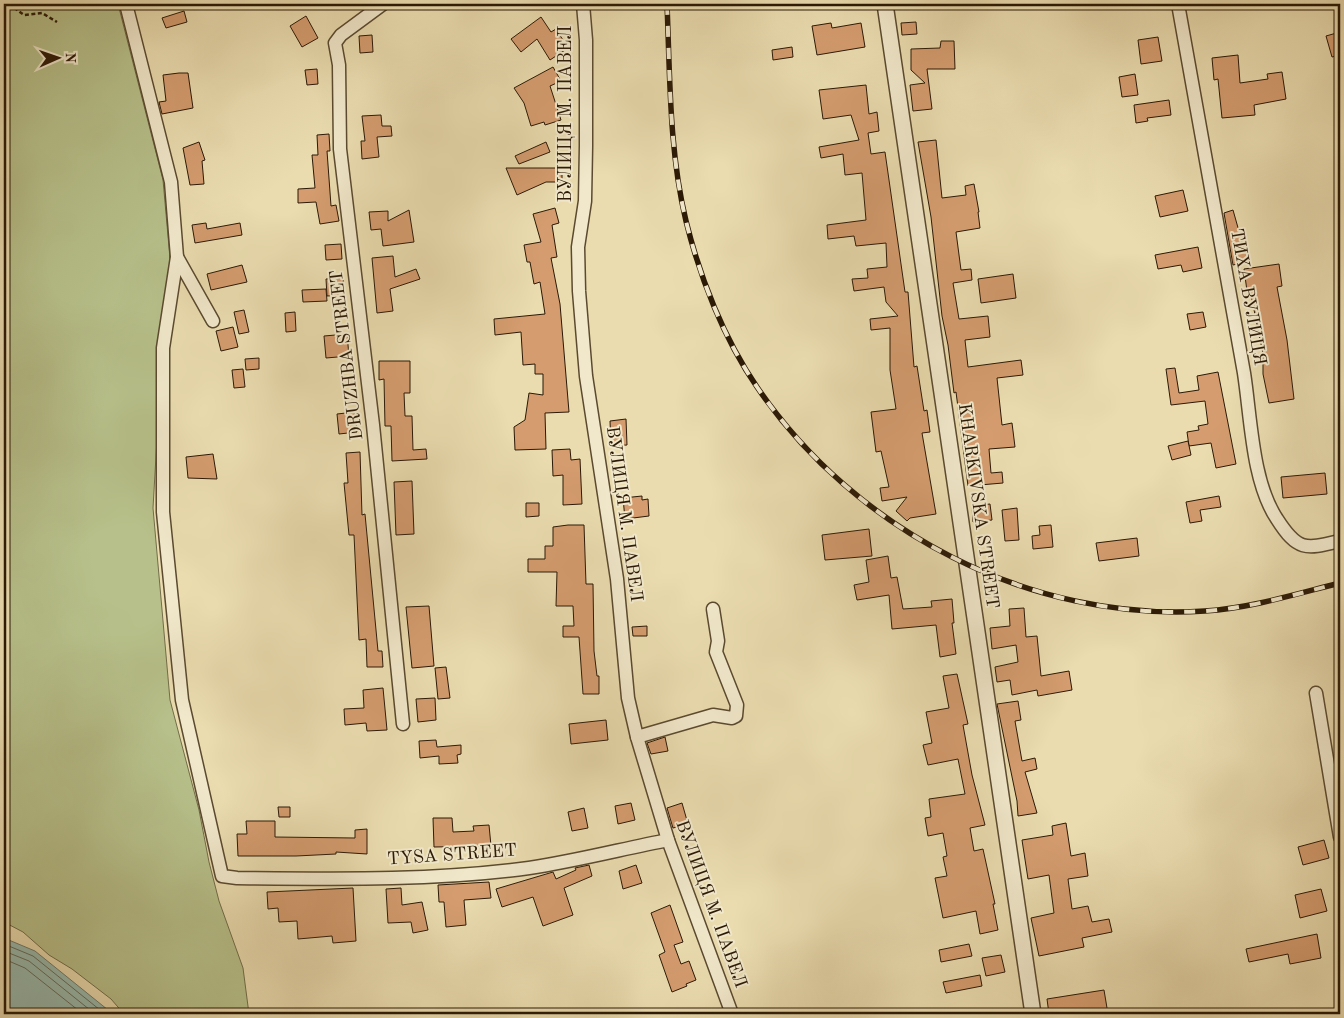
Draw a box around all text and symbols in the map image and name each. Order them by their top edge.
street label: ВУЛИЦЯ М. ПАВЕЛ [557,26,575,202]
north arrow [32,32,82,82]
text: N [63,52,77,63]
street label: ТИХА ВУЛИЦЯ [1227,227,1269,367]
street label: DRUZHBA STREET [328,269,366,441]
street label: KHARKIVSKA STREET [955,402,1001,610]
street label: ВУЛИЦЯ М. ПАВЕЛ [603,425,645,603]
street label: ВУЛИЦЯ М. ПАВЕЛ [672,818,750,990]
street label: TYSA STREET [386,841,518,869]

